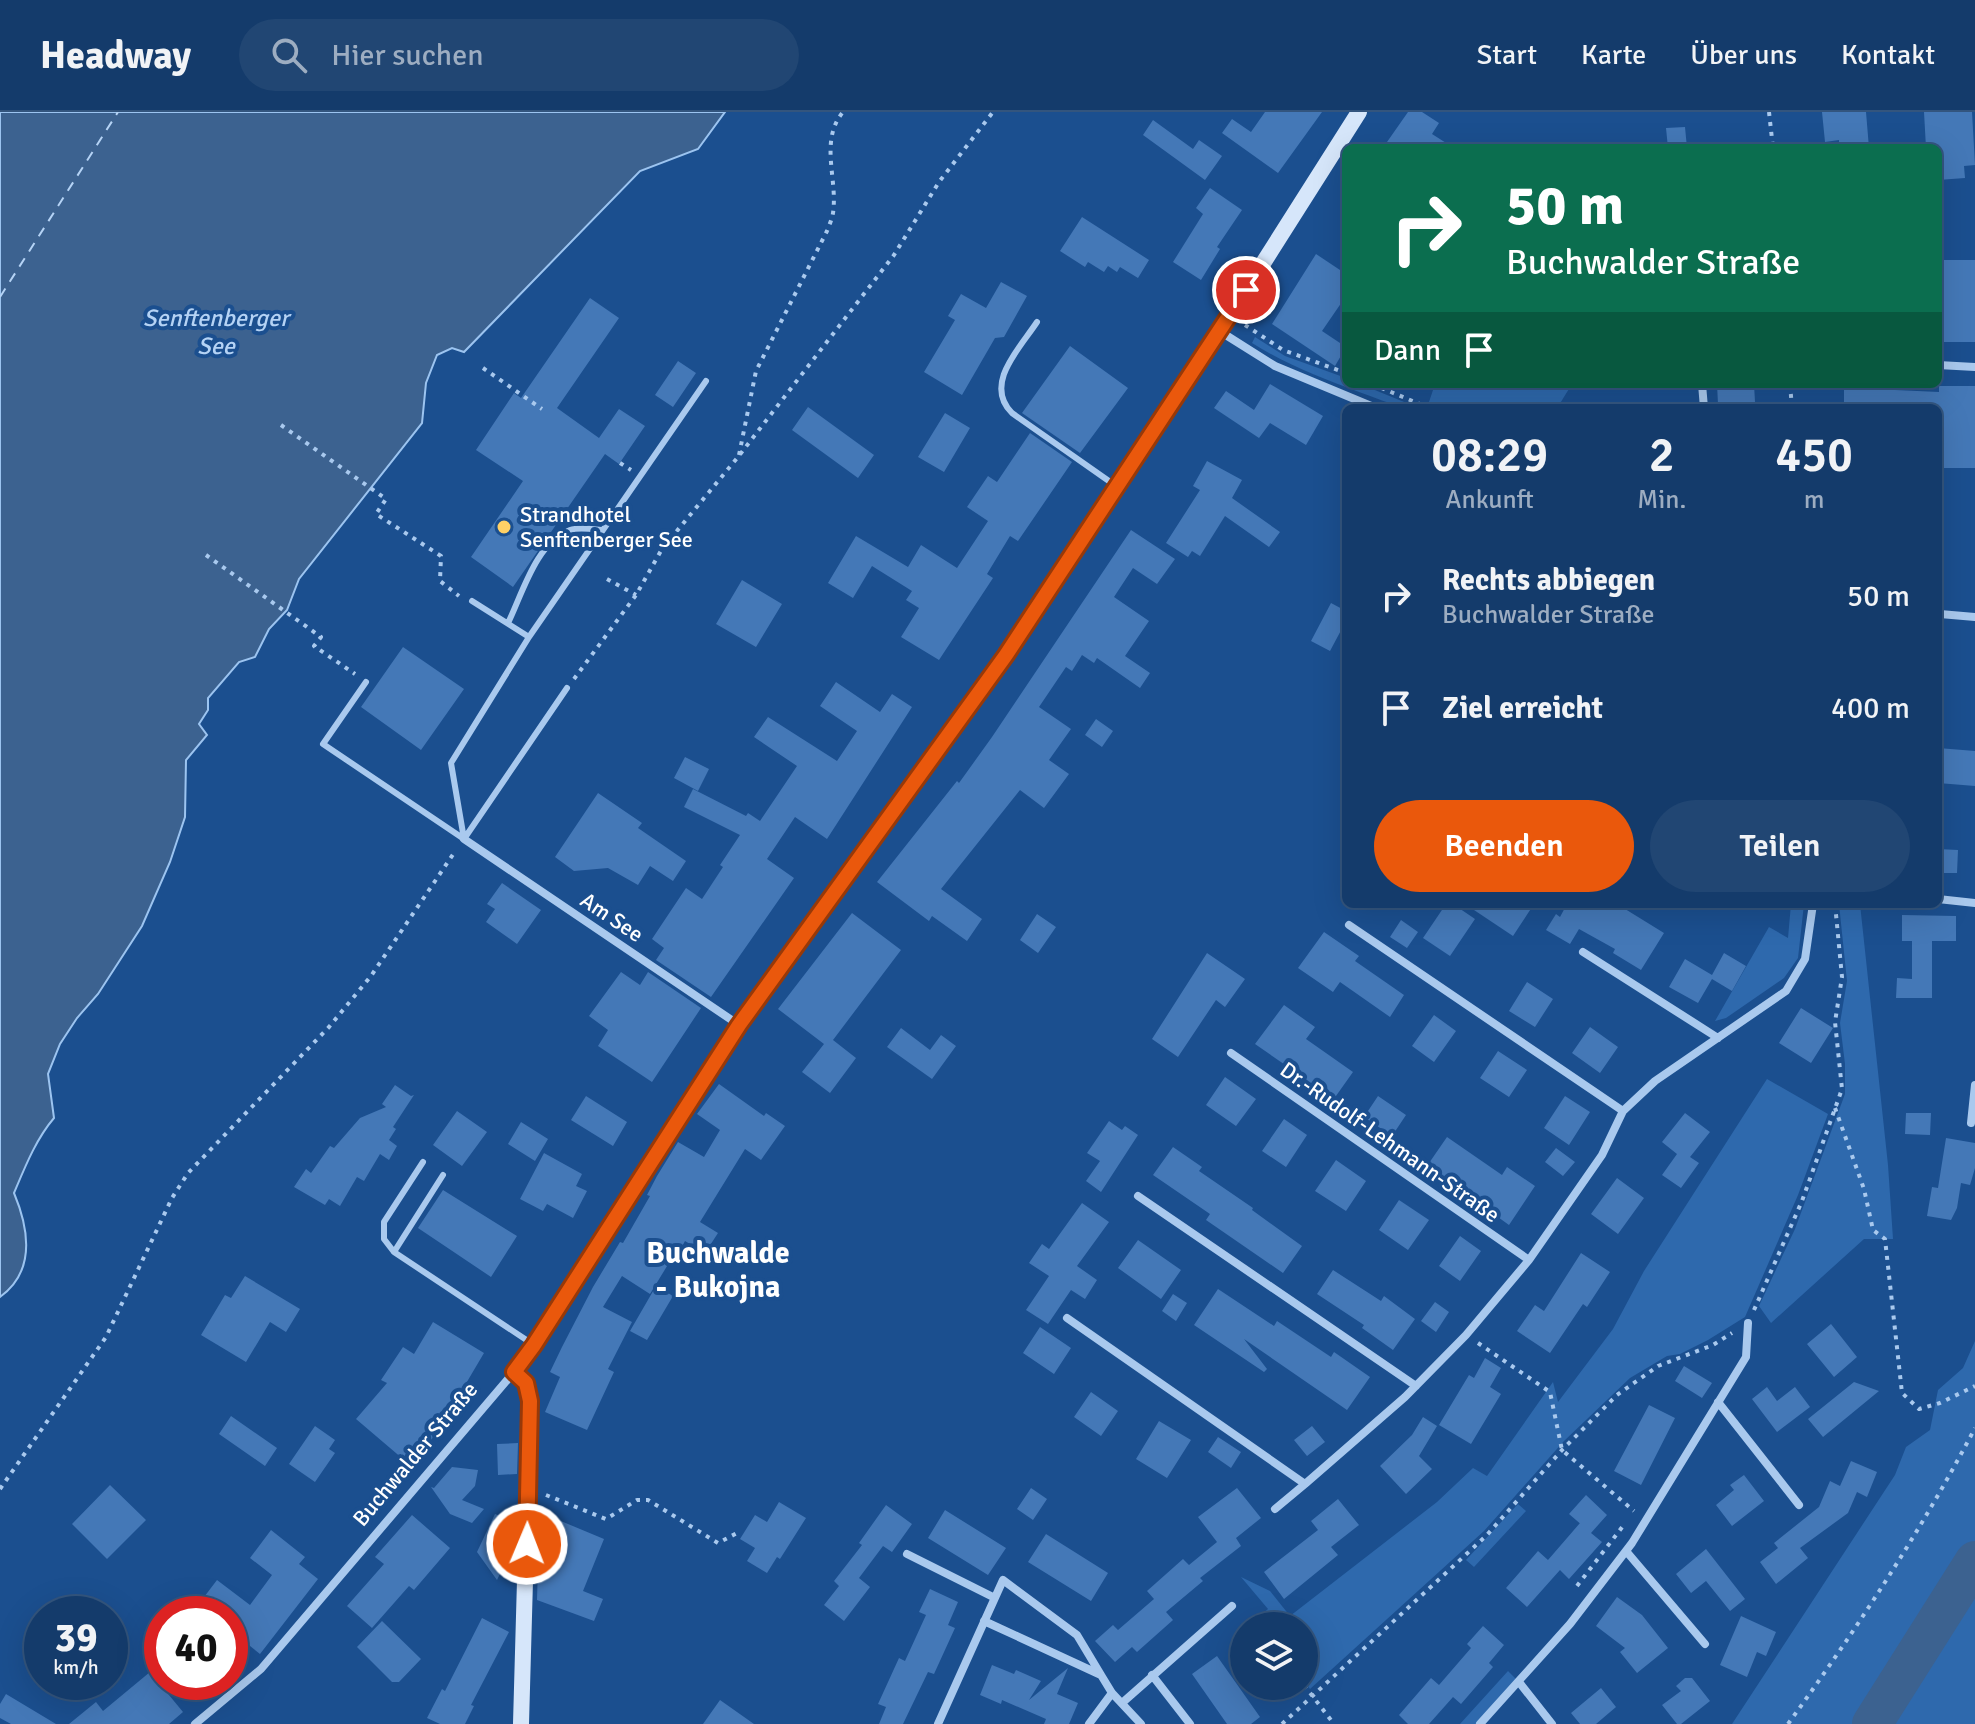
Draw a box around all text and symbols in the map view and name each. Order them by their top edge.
search box [239,19,799,91]
text: Headway [40,32,191,79]
icon: search [267,33,311,77]
text: Hier suchen [331,37,484,74]
text: Start [1477,38,1537,72]
text: Karte [1581,38,1646,72]
text: Über uns [1690,38,1797,72]
text: Kontakt [1841,38,1935,72]
text: 50 m [1506,171,1624,240]
icon: right [1374,176,1478,280]
text: Buchwalder Straße [1506,240,1800,285]
pin [1212,256,1280,324]
icon: arrive [1224,268,1268,312]
water label: Senftenberger See [143,303,292,361]
icon: arrive [1457,328,1501,372]
text: Dann [1374,332,1441,369]
text: 08:29 [1431,426,1548,485]
text: 2 [1649,426,1675,485]
text: 450 [1775,426,1853,485]
text: Ankunft [1446,484,1534,516]
text: Min. [1637,484,1686,516]
text: m [1804,484,1824,516]
place label: Strandhotel Senftenberger See [520,501,693,553]
marker: Strandhotel Senftenberger See [495,518,513,536]
text: Rechts abbiegen [1442,562,1655,599]
icon: right [1374,574,1418,618]
text: 50 m [1847,578,1910,615]
text: Buchwalder Straße [1442,599,1655,631]
icon: arrive [1374,686,1418,730]
text: Ziel erreicht [1442,690,1603,727]
text: 400 m [1831,690,1910,727]
button: Beenden [1374,800,1634,892]
button: Teilen [1650,800,1910,892]
street label: Am See [575,886,649,948]
street label: Dr.-Rudolf-Lehmann-Straße [1275,1056,1505,1228]
district label: Buchwalde - Bukojna [646,1235,790,1306]
street label: Buchwalder Straße [347,1376,483,1532]
position arrow [485,1502,569,1586]
speed limit sign: 40 [144,1596,248,1700]
map controls [1230,1612,1318,1700]
button: layers [1230,1612,1318,1700]
text: 39 [54,1613,98,1663]
text: km/h [53,1655,99,1680]

